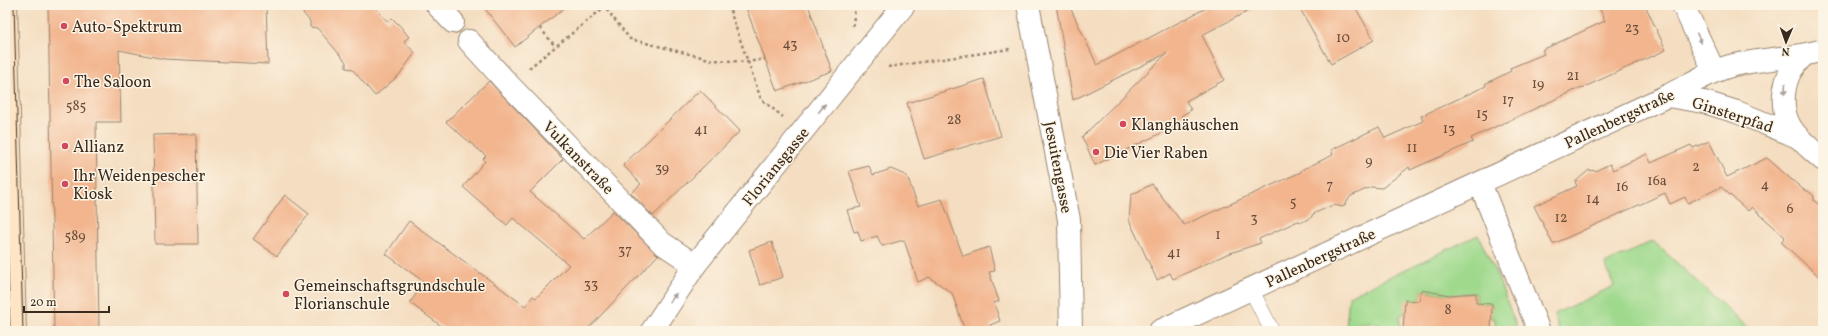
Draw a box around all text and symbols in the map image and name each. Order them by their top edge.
place label: Auto-Spektrum [72,17,182,39]
house number: 23 [1625,19,1639,38]
marker: Auto-Spektrum [59,21,69,31]
north arrow [1766,22,1806,62]
house number: 10 [1336,29,1350,48]
one-way arrow [1696,32,1702,44]
house number: 43 [783,35,797,54]
text: N [1781,43,1790,58]
house number: 21 [1567,67,1579,86]
place label: The Saloon [74,72,152,94]
house number: 19 [1532,75,1544,94]
marker: The Saloon [61,76,71,86]
one-way arrow [1781,83,1788,95]
street label: Pallenbergstraße [1561,85,1679,155]
house number: 17 [1502,91,1514,110]
street label: Ginsterpfad [1689,92,1776,139]
house number: 585 [66,97,86,116]
one-way arrow [817,102,826,113]
house number: 15 [1476,105,1488,124]
house number: 28 [947,111,961,130]
place label: Klanghäuschen [1131,115,1239,137]
street label: Vulkanstraße [537,117,618,200]
street label: Jesuitengasse [1037,119,1077,215]
marker: Klanghäuschen [1118,119,1128,129]
house number: 13 [1443,120,1455,139]
house number: 41 [694,121,708,140]
street label: Floriansgasse [738,123,815,211]
place label: Allianz [73,137,124,159]
house number: 11 [1407,139,1417,158]
marker: Allianz [60,141,70,151]
place label: Die Vier Raben [1104,143,1208,165]
marker: Die Vier Raben [1091,147,1101,157]
house number: 9 [1365,152,1373,171]
house number: 2 [1692,158,1700,177]
house number: 39 [655,159,669,178]
place label: Ihr Weidenpescher Kiosk [73,166,205,206]
house number: 16a [1647,172,1667,191]
house number: 7 [1327,176,1334,195]
house number: 4 [1761,176,1769,195]
house number: 16 [1616,178,1628,197]
marker: Ihr Weidenpescher Kiosk [60,179,70,189]
house number: 14 [1586,190,1600,209]
house number: 5 [1290,193,1296,212]
house number: 6 [1786,200,1794,219]
house number: 3 [1250,209,1258,228]
house number: 12 [1555,209,1567,228]
street label: Pallenbergstraße [1262,224,1380,294]
house number: 1 [1215,226,1221,245]
house number: 589 [64,227,86,246]
house number: 37 [618,241,632,260]
house number: 41 [1167,244,1181,263]
house number: 33 [584,275,598,294]
place label: Gemeinschaftsgrundschule Florianschule [294,276,485,316]
scale bar [24,288,109,314]
marker: Gemeinschaftsgrundschule Florianschule [281,289,291,299]
one-way arrow [669,293,677,304]
text: 20 m [30,295,57,311]
house number: 8 [1444,301,1452,320]

